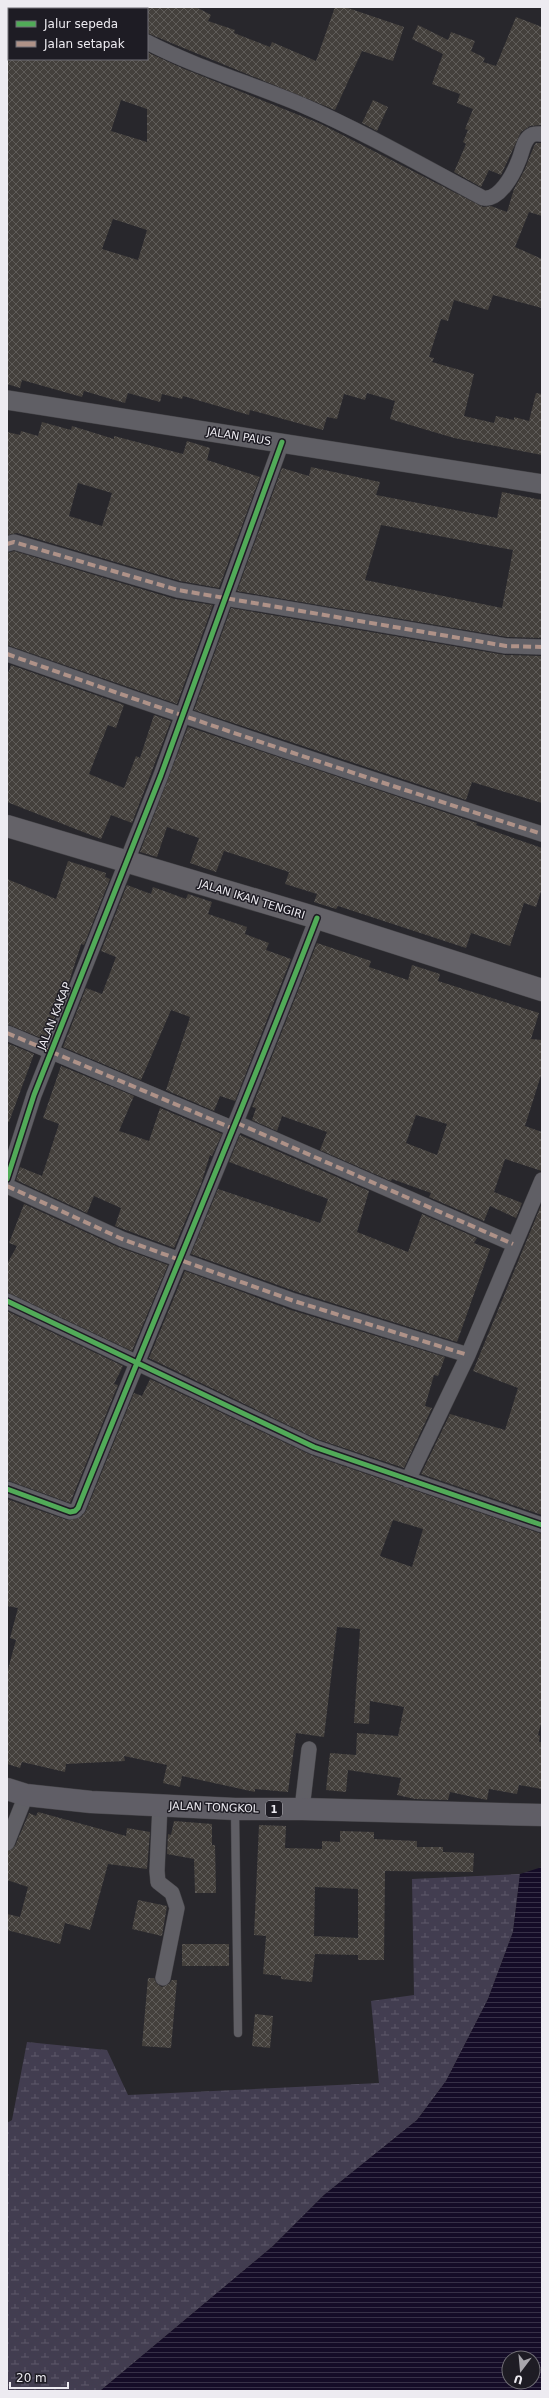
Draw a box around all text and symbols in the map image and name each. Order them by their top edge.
legend [8,8,148,60]
text: Jalur sepeda [43,17,118,31]
text: Jalan setapak [43,37,125,51]
street label: JALAN PAUS [205,425,272,448]
street label: JALAN IKAN TENGIRI [196,877,306,922]
street label: JALAN KAKAP [35,980,74,1053]
street label: JALAN TONGKOL [168,1799,260,1816]
road number: 1 [266,1801,282,1817]
north arrow [501,2350,541,2390]
scale bar [10,2364,68,2390]
text: 20 m [16,2371,47,2385]
text: U [512,2372,524,2387]

